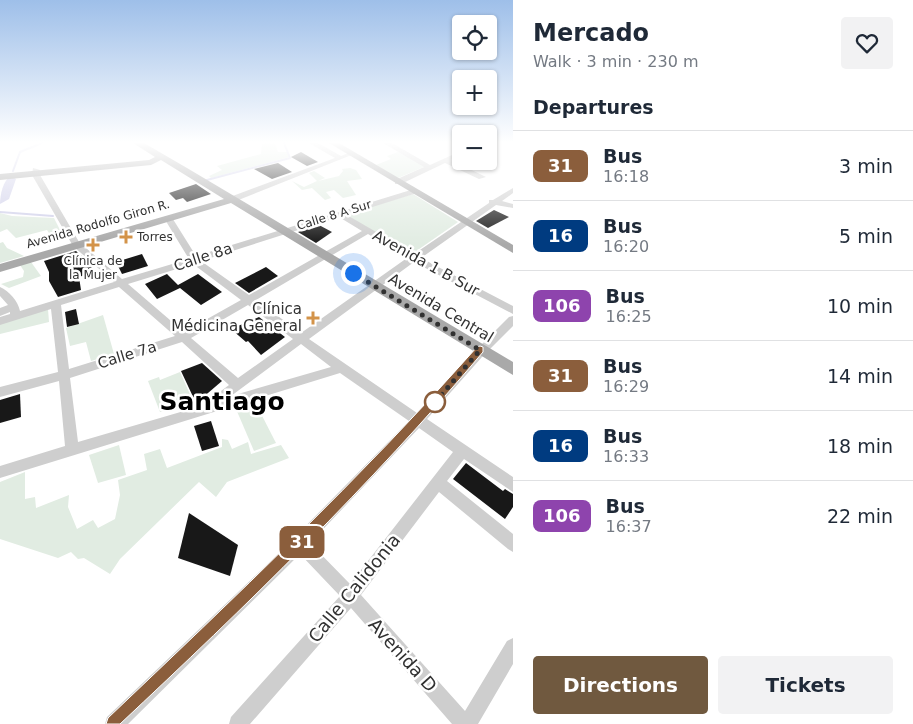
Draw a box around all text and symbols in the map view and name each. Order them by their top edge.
map controls [452,15,497,170]
button: locate [452,15,497,60]
button: heart [841,17,893,69]
text: Mercado [533,19,649,47]
text: Walk · 3 min · 230 m [533,52,698,71]
button: + [452,70,497,115]
text: Departures [533,96,654,118]
button: − [452,125,497,170]
text: Bus [603,145,642,167]
text: 31 [548,155,573,176]
text: 3 min [839,155,893,177]
text: 16:18 [603,167,649,186]
street label: Avenida Rodolfo Giron R. [25,197,171,251]
street label: Calle 8 A Sur [295,197,373,233]
text: Bus [603,215,642,237]
text: 16 [548,225,573,246]
text: 5 min [839,225,893,247]
street label: Avenida 1 B Sur [370,226,483,300]
marker: Torres [119,230,133,244]
place label: Torres [136,230,173,244]
text: 16:20 [603,237,649,256]
marker: Clínica de la Mujer [86,238,100,252]
street label: Calle 8a [171,239,235,275]
place label: Clínica de la Mujer [64,254,122,282]
your location [341,261,366,286]
street label: Avenida Central [385,270,497,346]
text: Bus [606,285,645,307]
text: 106 [543,295,581,316]
text: 10 min [827,295,893,317]
place label: Clínica Médicina General [171,300,302,335]
text: 16:25 [606,307,652,326]
marker: Clínica Médicina General [306,311,320,325]
street label: Calle 7a [95,338,159,372]
text: Bus [603,355,642,377]
text: 31 [548,365,573,386]
text: 14 min [827,365,893,387]
text: 16:29 [603,377,649,396]
district label: Santiago [159,387,285,416]
unlabelled marker [424,391,446,413]
text: Bus [603,425,642,447]
text: 16 [548,435,573,456]
text: 18 min [827,435,893,457]
text: 16:33 [603,447,649,466]
text: Bus [606,495,645,517]
text: 106 [543,505,581,526]
text: 22 min [827,505,893,527]
text: 16:37 [606,517,652,536]
line badge: 31 [280,526,324,558]
street label: Calle Calidonia [304,529,404,647]
text: 31 [289,531,315,552]
street label: Avenida D [365,614,441,696]
button: Directions [533,656,708,714]
button: Tickets [718,656,893,714]

